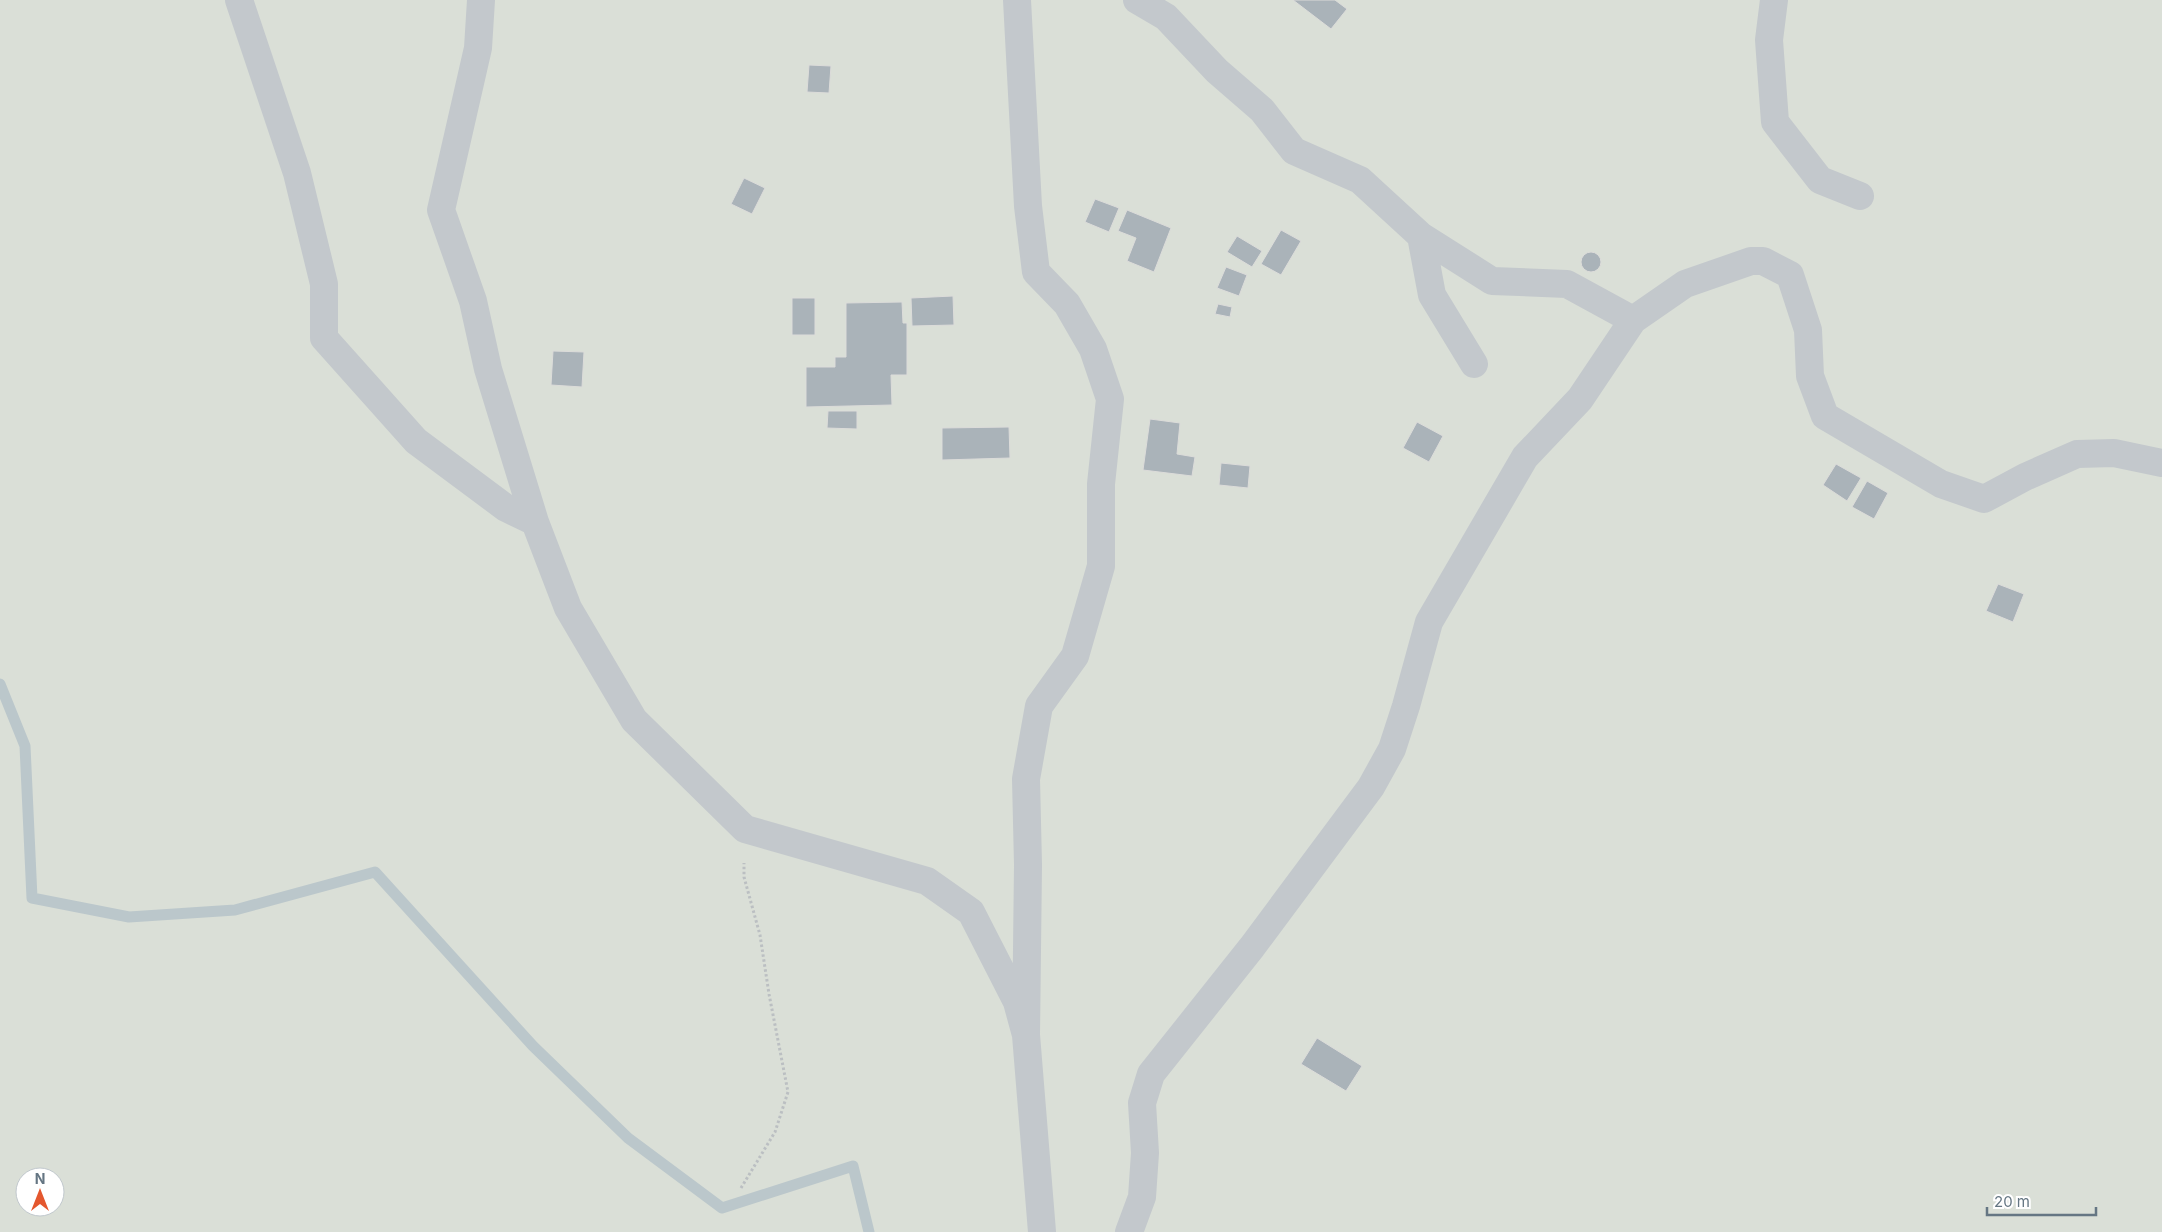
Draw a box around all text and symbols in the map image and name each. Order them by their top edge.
north arrow [15,1167,65,1217]
text: N [35,1170,45,1187]
scale bar [1987,1184,2096,1216]
text: 20 m [1994,1192,2030,1211]

